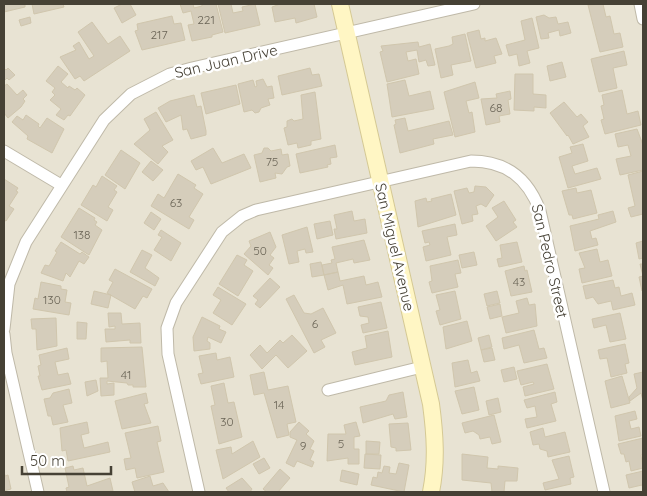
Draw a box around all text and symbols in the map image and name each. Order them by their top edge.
house number: 221 [197,12,215,27]
house number: 217 [150,27,168,42]
street label: San Juan Drive [173,40,279,82]
house number: 68 [490,100,502,115]
house number: 75 [266,154,278,169]
street label: San Miguel Avenue [371,181,419,313]
house number: 63 [170,195,182,210]
street label: San Pedro Street [528,202,572,320]
house number: 138 [73,227,91,242]
house number: 50 [253,243,267,258]
house number: 43 [513,274,525,289]
house number: 130 [43,292,61,307]
house number: 6 [312,316,319,331]
house number: 41 [121,367,131,382]
house number: 14 [274,397,284,412]
house number: 30 [220,414,234,429]
house number: 5 [338,436,344,451]
house number: 9 [300,438,307,453]
scale bar [22,444,111,476]
text: 50 m [30,451,65,470]

